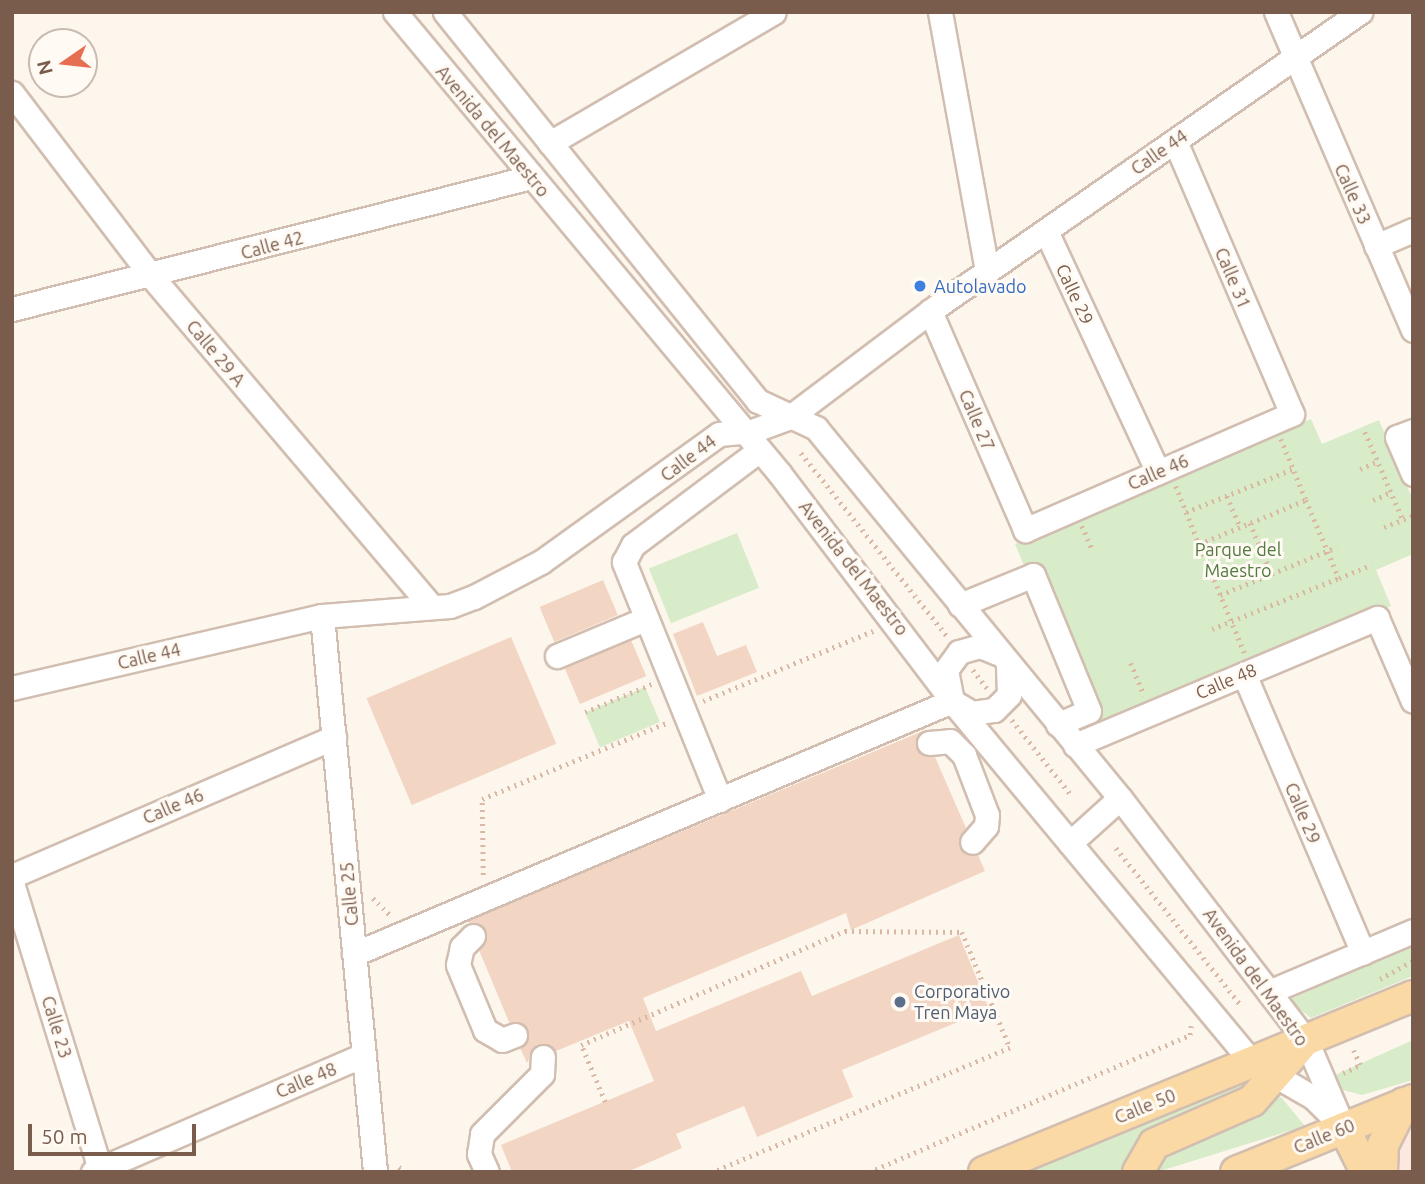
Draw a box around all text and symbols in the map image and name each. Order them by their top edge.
north arrow [28,28,98,98]
text: N [32,58,57,77]
street label: Avenida del Maestro [432,61,554,201]
street label: Calle 44 [1127,125,1191,179]
street label: Calle 33 [1330,160,1376,228]
street label: Calle 42 [238,226,306,264]
street label: Calle 31 [1211,244,1255,312]
street label: Calle 29 [1052,260,1098,328]
place label: Autolavado [934,275,1027,297]
marker: Autolavado [912,278,928,294]
street label: Calle 29 A [182,315,250,391]
street label: Calle 27 [955,386,999,454]
street label: Calle 44 [656,430,720,486]
street label: Calle 46 [1124,450,1192,494]
street label: Avenida del Maestro [795,496,913,640]
park label: Parque del Maestro [1195,539,1281,582]
street label: Calle 44 [115,638,183,674]
street label: Calle 48 [1192,659,1260,703]
street label: Calle 29 [1281,779,1325,847]
street label: Calle 46 [139,784,207,828]
street label: Calle 25 [335,861,363,927]
street label: Avenida del Maestro [1199,904,1313,1050]
place label: Corporativo Tren Maya [914,981,1010,1024]
street label: Calle 23 [37,993,77,1061]
marker: Corporativo Tren Maya [892,994,908,1010]
street label: Calle 48 [272,1058,340,1102]
street label: Calle 50 [1111,1084,1179,1128]
scale bar [32,1110,200,1154]
street label: Calle 60 [1290,1114,1358,1158]
text: 50 m [41,1124,88,1148]

